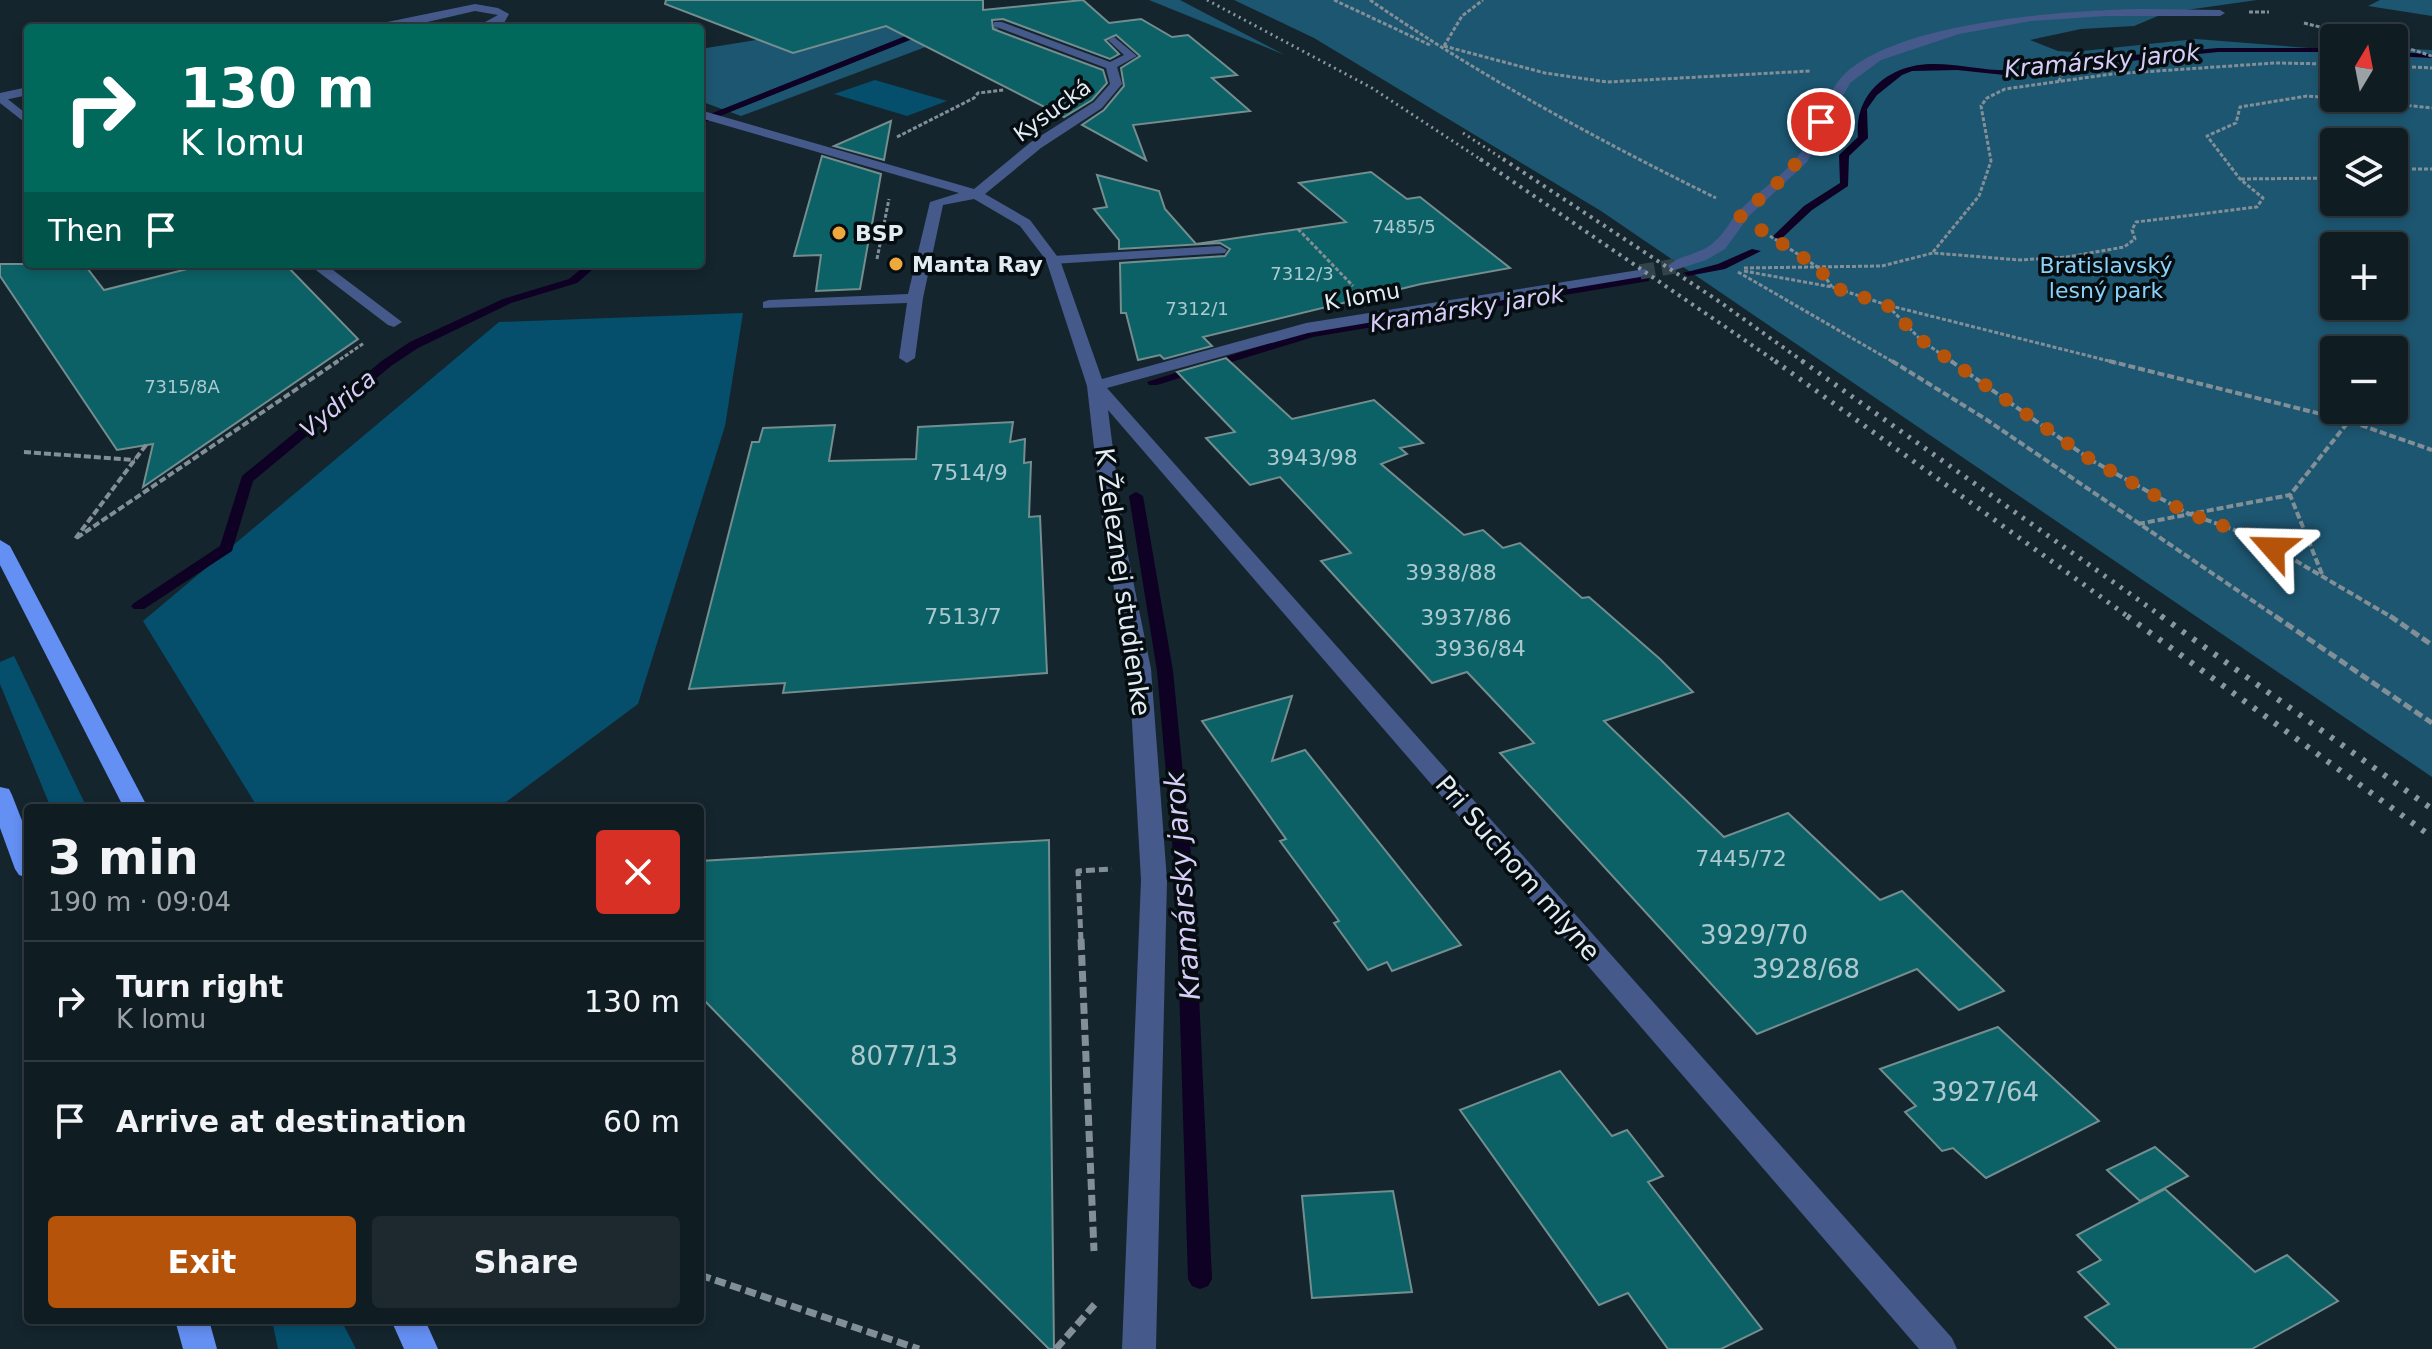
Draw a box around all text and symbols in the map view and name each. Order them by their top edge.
north arrow [2320,24,2408,112]
map controls [2320,24,2408,424]
water label: Kramársky jarok [2003,38,2202,84]
text: 130 m [180,55,375,120]
icon: right [48,56,152,160]
street label: Kysucká [1009,74,1096,147]
pin [1787,88,1855,156]
icon: arrive [1799,100,1843,144]
text: K lomu [180,122,305,163]
button: layers [2320,128,2408,216]
icon: arrive [139,208,183,252]
text: Then [48,213,123,248]
house number: 7485/5 [1372,216,1436,237]
place label: BSP [855,221,904,246]
marker: BSP [830,224,848,242]
button: + [2320,232,2408,320]
place label: Manta Ray [912,252,1043,277]
park label: Bratislavský lesný park [2040,253,2172,303]
marker: Manta Ray [887,255,905,273]
house number: 7312/3 [1270,263,1334,284]
street label: K lomu [1322,278,1402,315]
water label: Kramársky jarok [1368,280,1567,338]
house number: 7312/1 [1165,298,1229,319]
button: − [2320,336,2408,424]
water label: Vydrica [294,364,382,444]
house number: 7315/8A [144,376,221,397]
house number: 3943/98 [1266,445,1358,470]
street label: K Železnej studienke [1089,446,1158,718]
house number: 7514/9 [930,460,1008,485]
position arrow [2231,506,2315,590]
house number: 3938/88 [1405,560,1497,585]
house number: 7513/7 [924,604,1002,629]
house number: 3937/86 [1420,605,1512,630]
house number: 3936/84 [1434,636,1526,661]
water label: Kramársky jarok [1158,769,1207,1001]
street label: Pri Suchom mlyne [1430,769,1606,967]
text: 3 min [48,829,199,885]
button: close [596,830,680,914]
house number: 7445/72 [1695,846,1787,871]
text: 190 m · 09:04 [48,887,231,917]
house number: 3929/70 [1700,920,1808,950]
house number: 3928/68 [1752,954,1860,984]
text: Turn right [116,969,283,1004]
icon: right [48,979,92,1023]
text: 130 m [584,984,680,1019]
text: K lomu [116,1004,206,1034]
house number: 8077/13 [850,1041,958,1071]
house number: 3927/64 [1931,1077,2039,1107]
icon: arrive [48,1099,92,1143]
text: Arrive at destination [116,1104,467,1139]
text: 60 m [603,1104,680,1139]
button: Exit [48,1216,356,1308]
button: Share [372,1216,680,1308]

